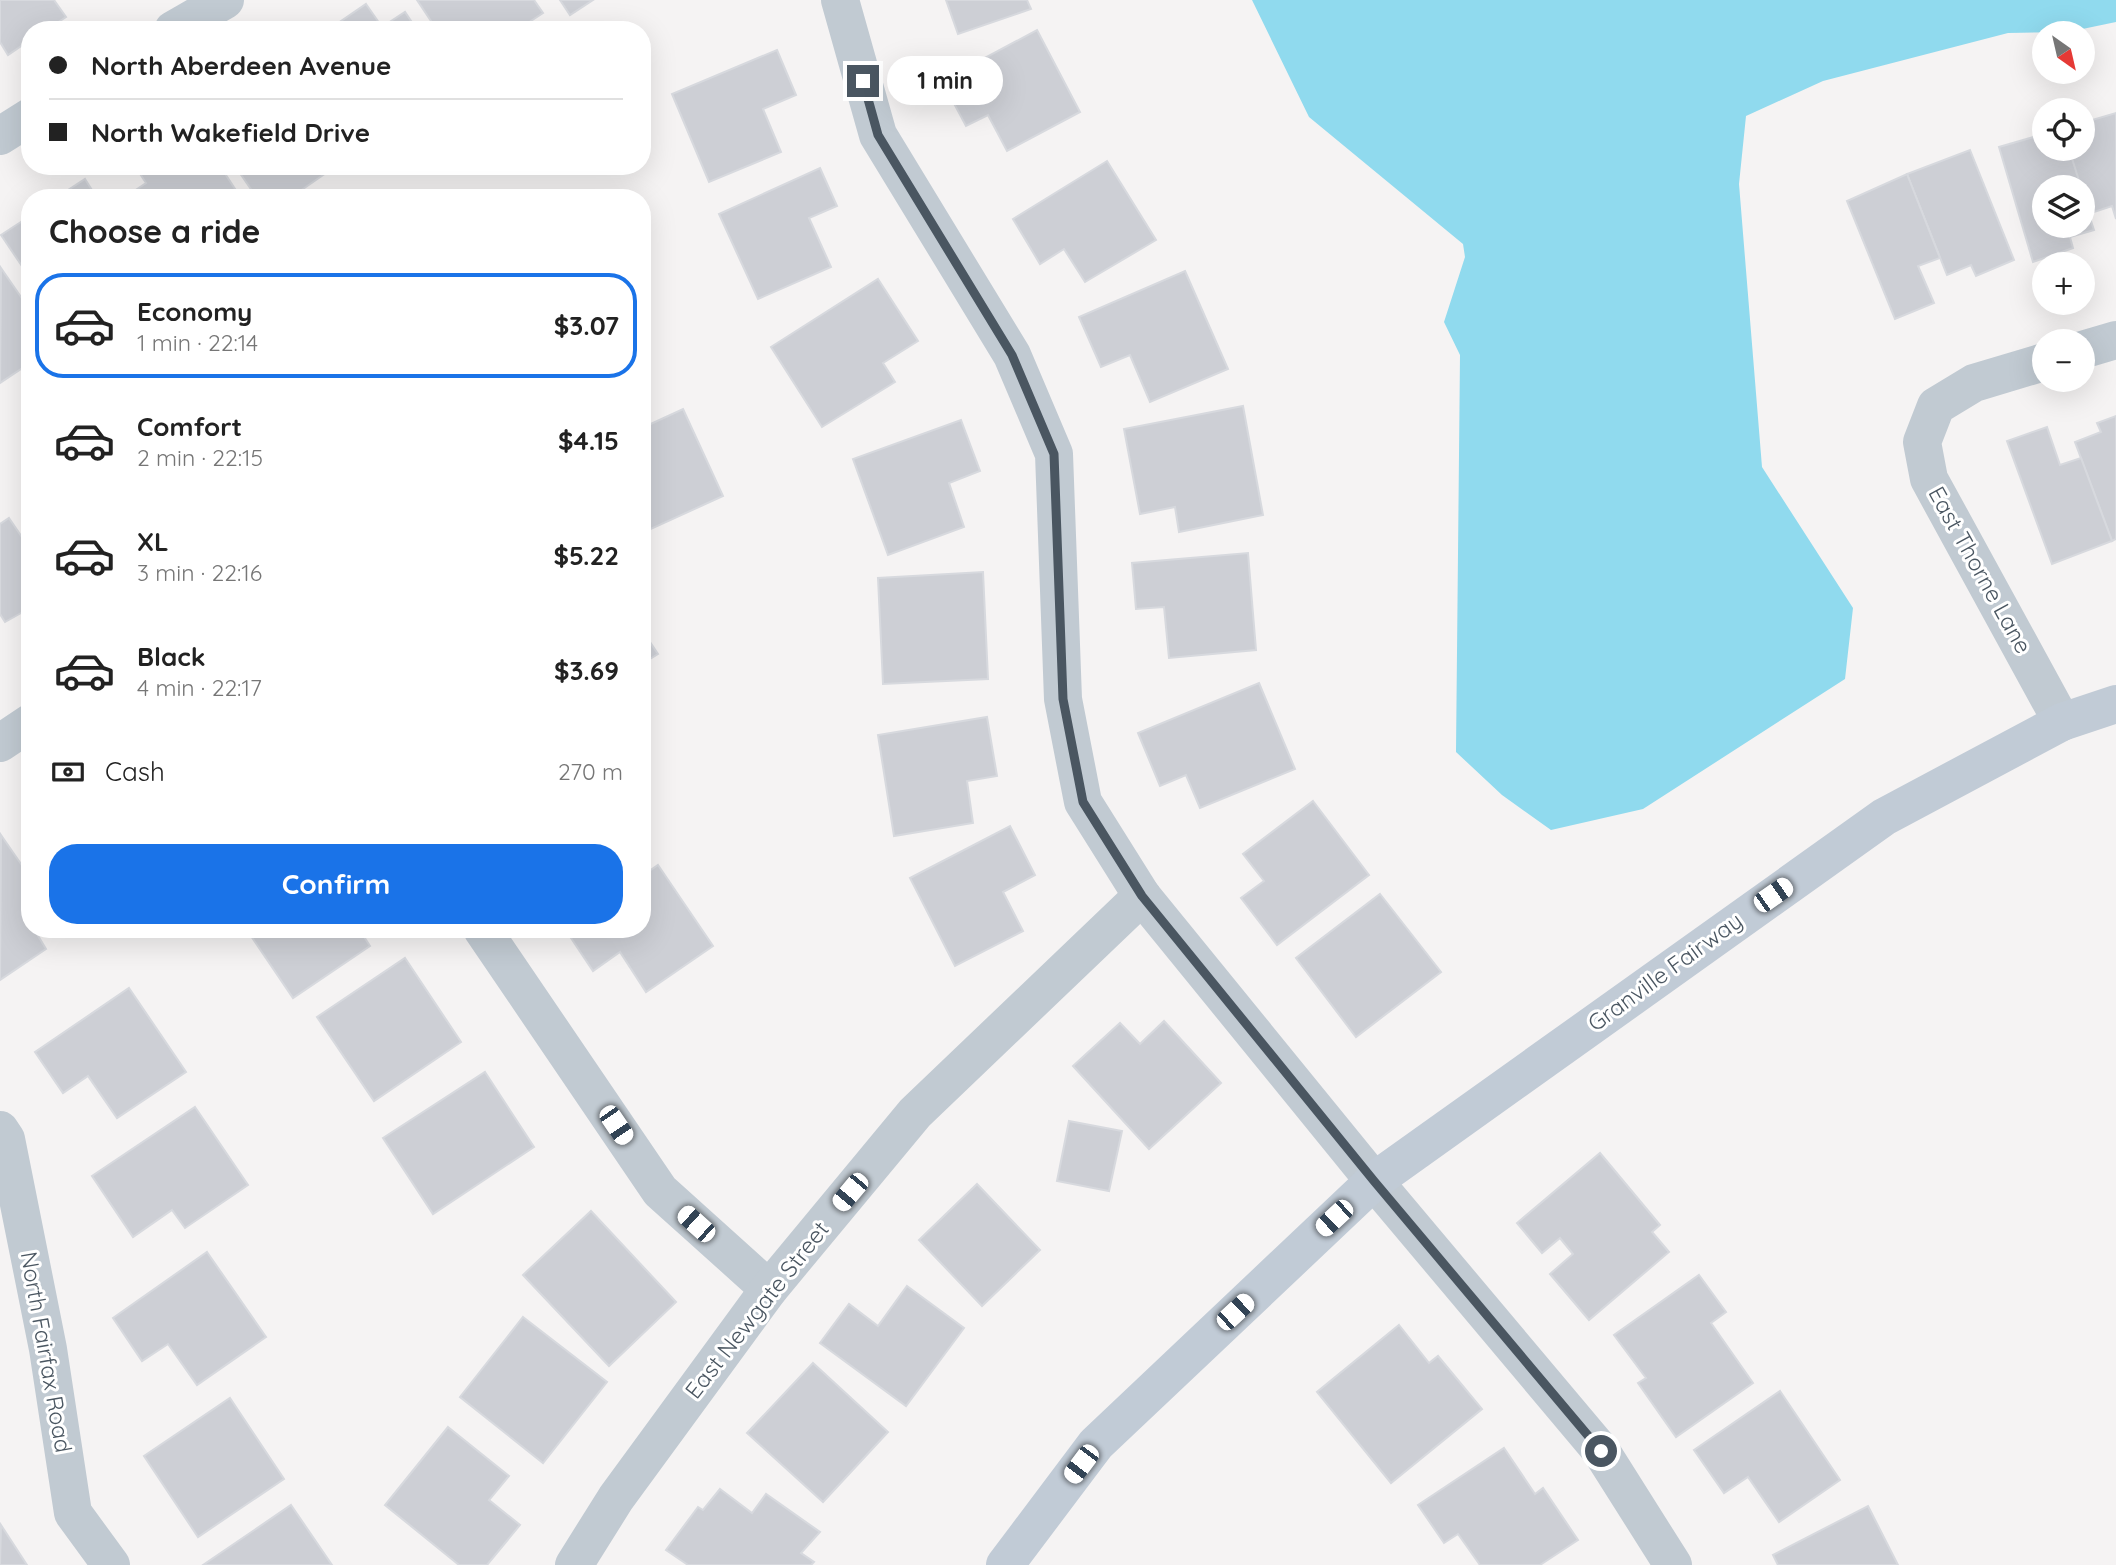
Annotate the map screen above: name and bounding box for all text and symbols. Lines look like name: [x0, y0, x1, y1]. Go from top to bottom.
north arrow: [2032, 21, 2095, 84]
map controls: [2032, 21, 2095, 392]
text: North Aberdeen Avenue: [91, 49, 391, 82]
callout: 1 min: [888, 56, 1003, 106]
route end: [847, 65, 879, 97]
text: 1 min: [917, 66, 973, 95]
button: locate: [2032, 98, 2095, 161]
text: North Wakefield Drive: [91, 116, 370, 149]
button: layers: [2032, 175, 2095, 238]
text: Choose a ride: [49, 211, 261, 251]
button: +: [2032, 252, 2095, 315]
icon: car: [53, 294, 116, 357]
text: Economy: [137, 295, 252, 328]
text: $3.07: [554, 309, 619, 342]
text: 1 min · 22:14: [137, 328, 258, 357]
button: −: [2032, 329, 2095, 392]
icon: car: [53, 409, 116, 472]
text: Comfort: [137, 410, 242, 443]
text: $4.15: [558, 424, 619, 457]
text: 2 min · 22:15: [137, 443, 263, 472]
street label: East Thorne Lane: [1923, 481, 2038, 658]
icon: car: [53, 524, 116, 587]
text: XL: [137, 525, 169, 558]
text: $5.22: [553, 539, 619, 572]
text: 3 min · 22:16: [137, 558, 262, 587]
icon: car: [53, 639, 116, 702]
text: Black: [137, 640, 206, 673]
text: $3.69: [554, 654, 619, 687]
text: 4 min · 22:17: [137, 673, 262, 702]
icon: cash: [49, 753, 87, 791]
text: Cash: [105, 755, 165, 788]
text: 270 m: [558, 757, 623, 786]
button: Confirm: [49, 844, 623, 924]
car: [1750, 874, 1797, 916]
street label: Granville Fairway: [1582, 906, 1748, 1037]
car: [596, 1102, 637, 1148]
car: [829, 1169, 872, 1215]
car: [1312, 1196, 1357, 1240]
car: [674, 1202, 719, 1246]
street label: East Newgate Street: [678, 1215, 835, 1404]
street label: North Fairfax Road: [15, 1249, 78, 1455]
car: [1213, 1290, 1258, 1334]
route start: [1585, 1435, 1617, 1467]
car: [1060, 1441, 1103, 1487]

